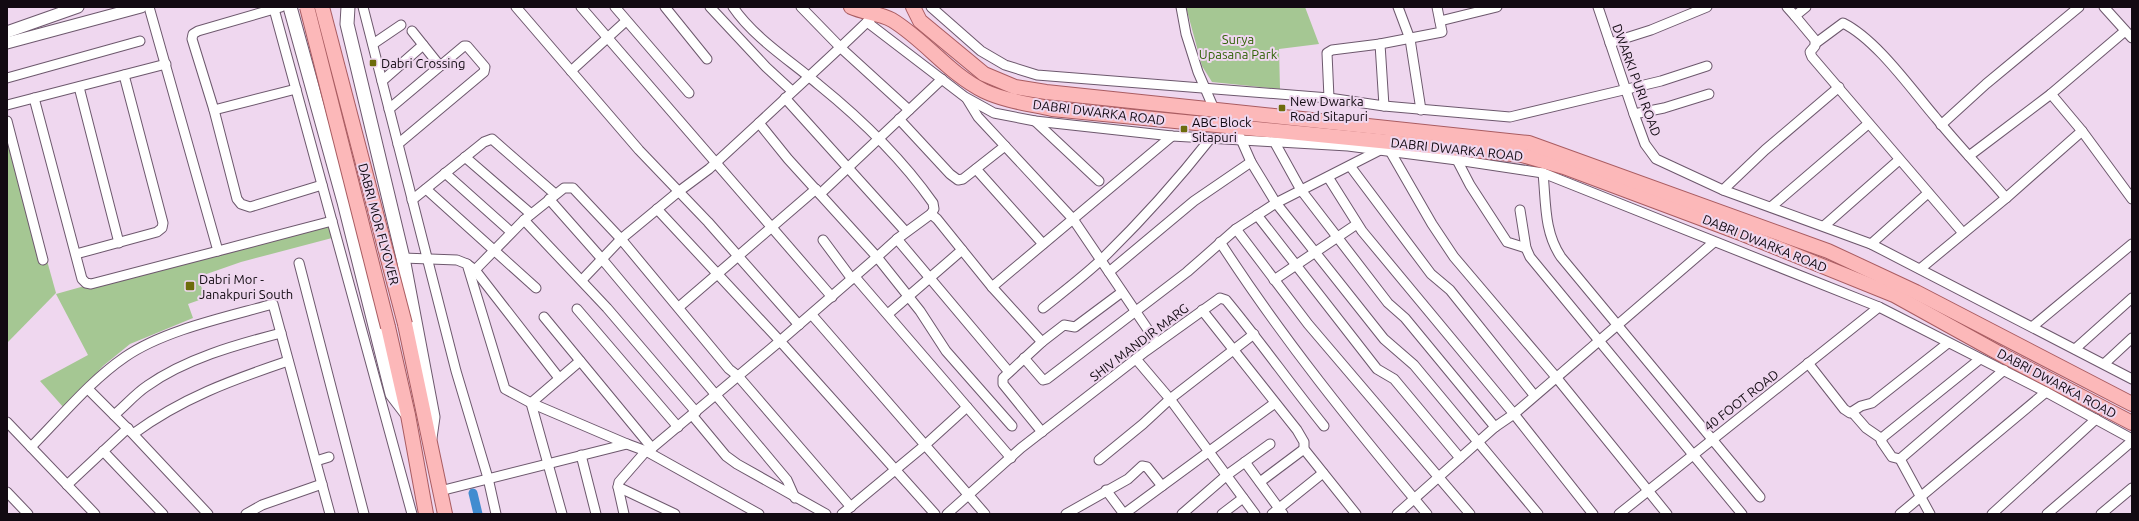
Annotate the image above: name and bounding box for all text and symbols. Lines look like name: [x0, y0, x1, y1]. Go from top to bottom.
street label: DWARKI PURI ROAD: [1610, 22, 1664, 138]
park label: Surya Upasana Park: [1199, 32, 1278, 61]
place label: Dabri Crossing: [381, 56, 465, 70]
marker: Dabri Crossing: [368, 58, 378, 68]
place label: New Dwarka Road Sitapuri: [1290, 94, 1368, 123]
street label: DABRI DWARKA ROAD: [1032, 97, 1166, 127]
marker: New Dwarka Road Sitapuri: [1277, 103, 1287, 113]
place label: ABC Block Sitapuri: [1192, 115, 1252, 144]
marker: ABC Block Sitapuri: [1179, 124, 1189, 134]
street label: DABRI DWARKA ROAD: [1390, 135, 1524, 163]
street label: DABRI MOR FLYOVER: [356, 162, 402, 286]
street label: DABRI DWARKA ROAD: [1701, 212, 1829, 274]
place label: Dabri Mor - Janakpuri South: [199, 272, 293, 301]
marker: Dabri Mor - Janakpuri South: [184, 280, 196, 292]
street label: SHIV MANDIR MARG: [1087, 300, 1191, 384]
street label: DABRI DWARKA ROAD: [1995, 346, 2119, 420]
street label: 40 FOOT ROAD: [1701, 367, 1781, 433]

